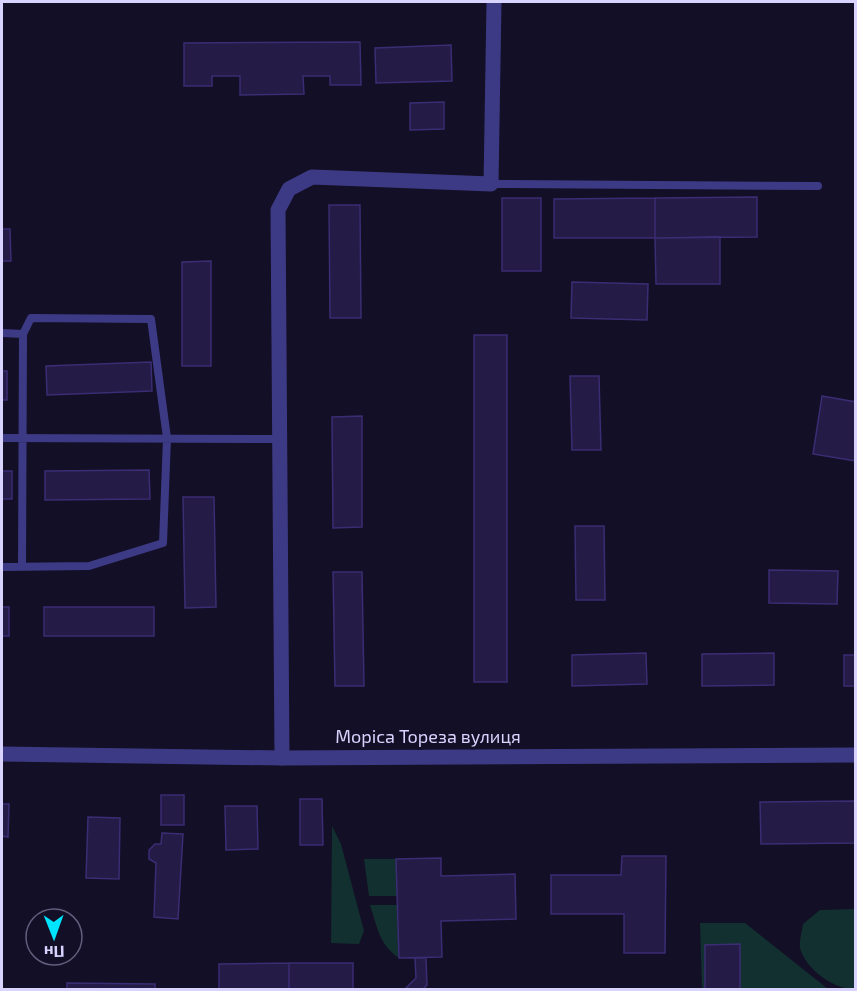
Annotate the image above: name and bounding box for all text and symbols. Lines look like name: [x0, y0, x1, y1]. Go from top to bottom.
street label: Моріса Тореза вулиця: [335, 725, 521, 747]
north arrow: [24, 907, 84, 967]
text: Пн: [44, 943, 65, 962]

